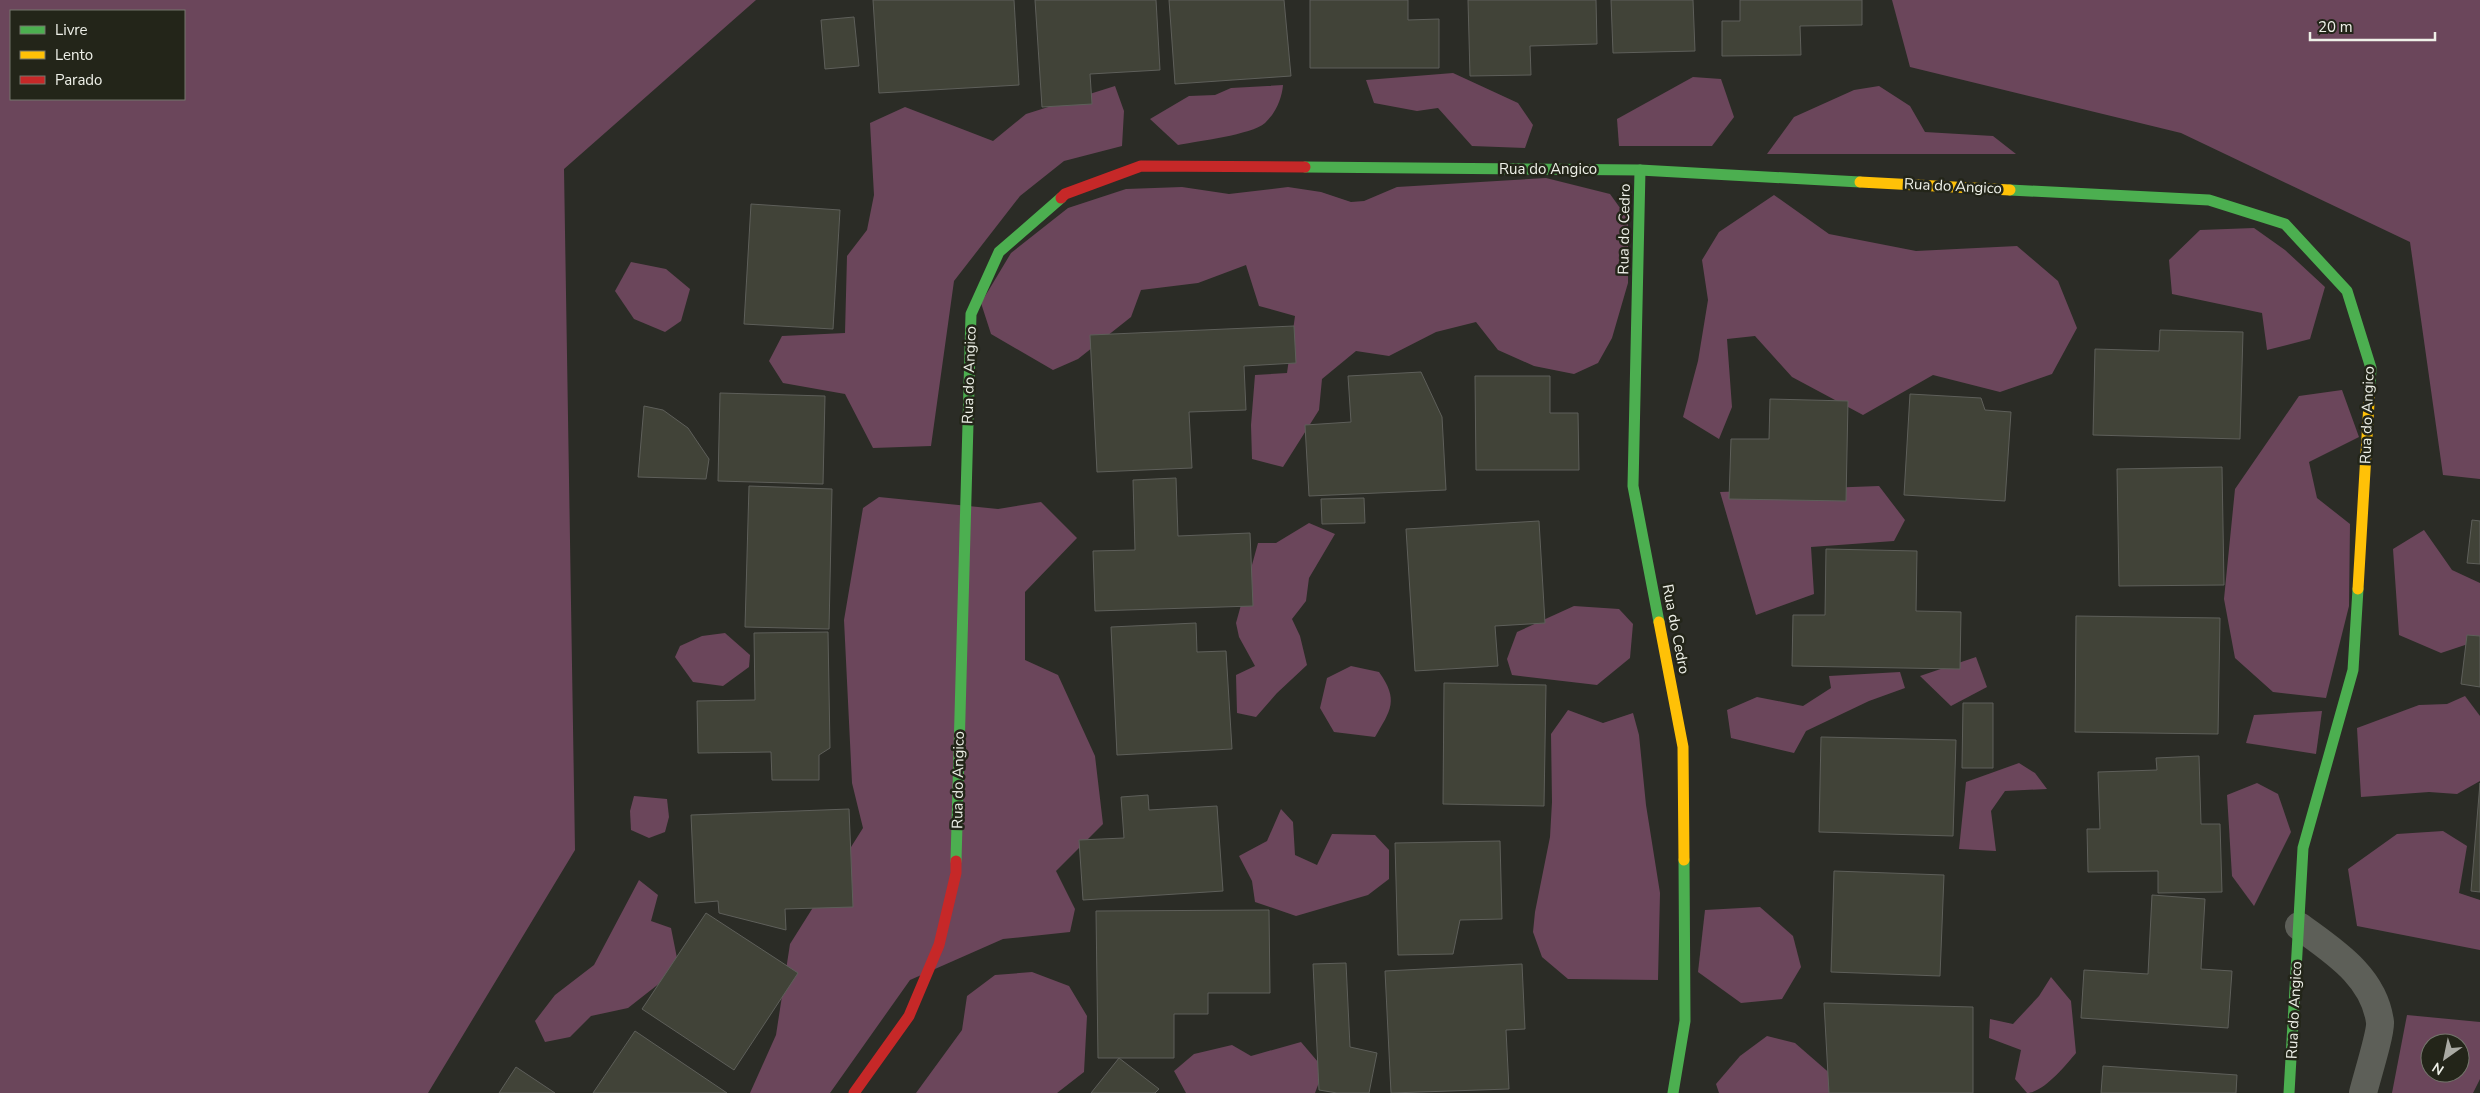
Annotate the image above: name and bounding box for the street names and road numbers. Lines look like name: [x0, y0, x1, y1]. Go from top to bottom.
street label: Rua do Angico: [1499, 159, 1597, 179]
street label: Rua do Angico: [1904, 173, 2002, 199]
street label: Rua do Cedro: [1613, 183, 1635, 275]
street label: Rua do Angico: [957, 326, 981, 424]
street label: Rua do Angico: [2355, 366, 2379, 464]
street label: Rua do Cedro: [1657, 582, 1695, 676]
street label: Rua do Angico: [947, 731, 969, 829]
street label: Rua do Angico: [2281, 961, 2307, 1059]

